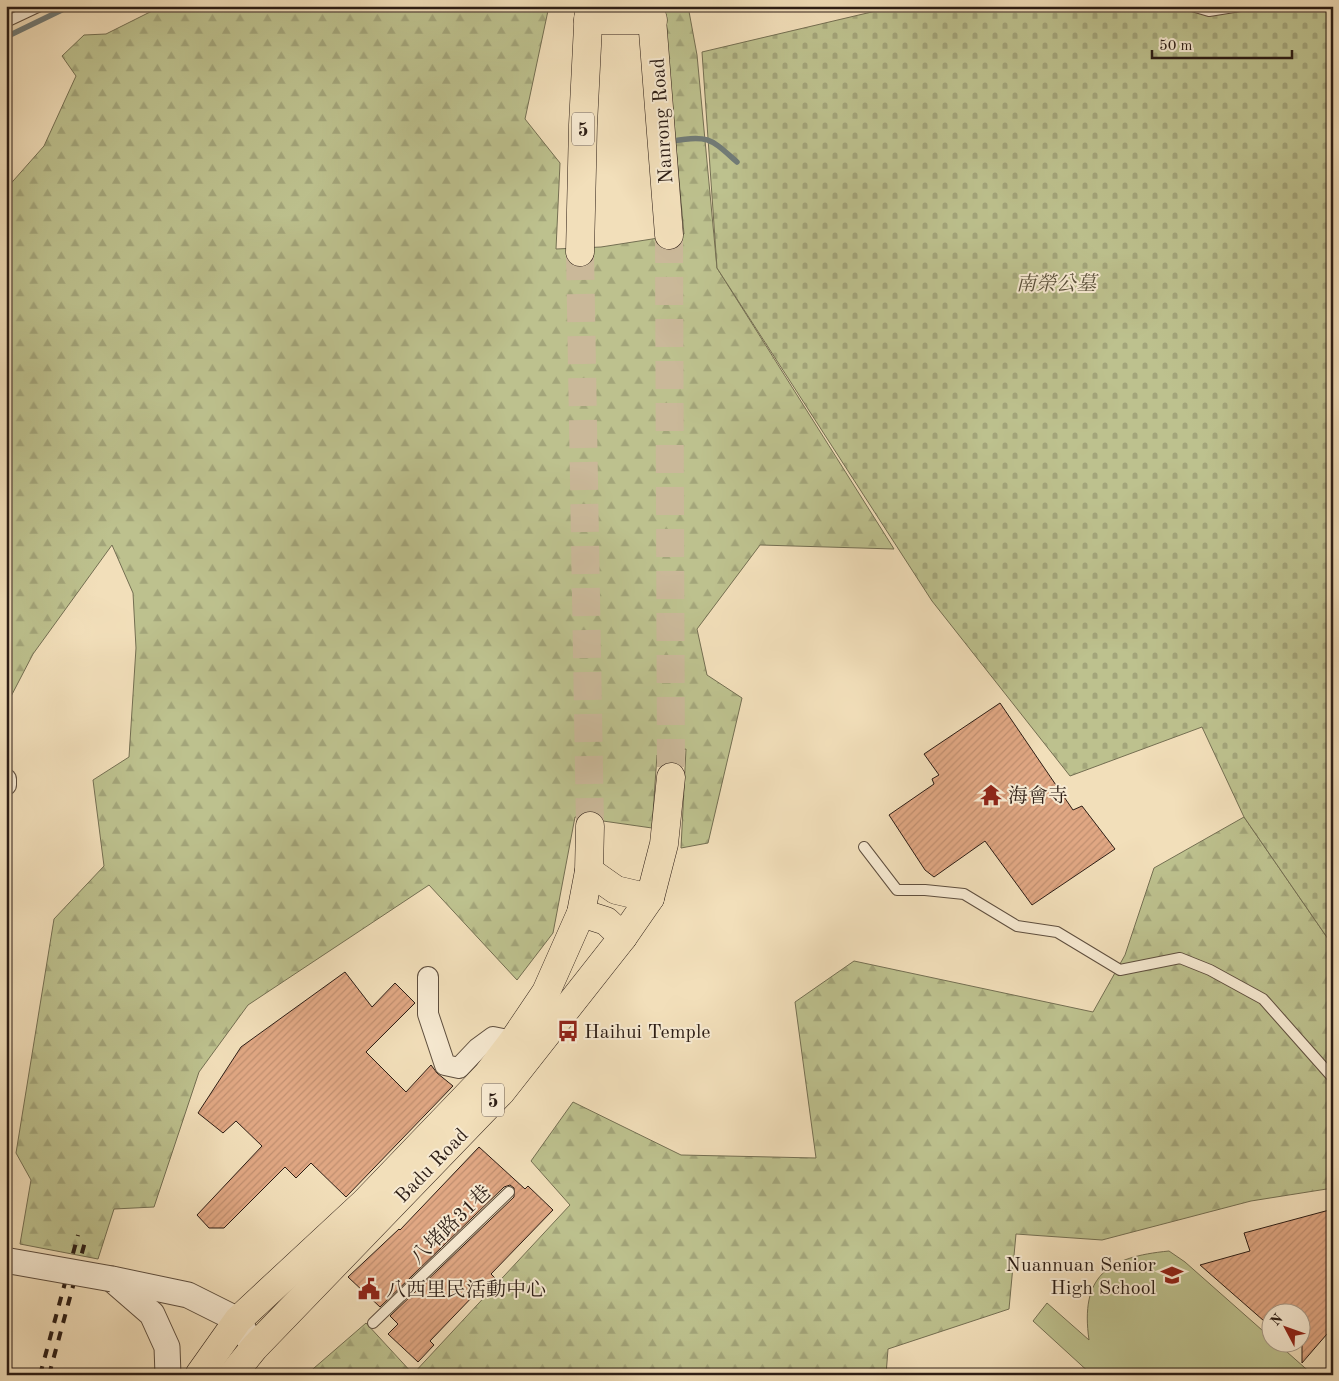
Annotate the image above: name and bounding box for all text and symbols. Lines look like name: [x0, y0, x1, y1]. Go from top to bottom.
scale bar: [1152, 28, 1292, 60]
text: 50 m: [1159, 39, 1193, 54]
street label: Nanrong Road: [649, 57, 677, 184]
road number: 5: [572, 112, 594, 146]
park label: 南榮公墓: [1016, 273, 1099, 295]
temple icon: 海會寺: [978, 782, 1004, 808]
place label: 海會寺: [1008, 785, 1068, 807]
bus stop icon: Haihui Temple: [555, 1018, 581, 1044]
place label: Haihui Temple: [584, 1023, 711, 1043]
road number: 5: [482, 1084, 504, 1116]
street label: Badu Road: [392, 1125, 473, 1207]
street label: 八堵路31巷: [406, 1181, 495, 1268]
place label: Nuannuan Senior High School: [1006, 1256, 1156, 1299]
school or university icon: Nuannuan Senior High School: [1159, 1262, 1185, 1288]
public building icon: 八西里民活動中心: [356, 1276, 382, 1302]
place label: 八西里民活動中心: [386, 1279, 546, 1301]
north arrow: [1262, 1304, 1312, 1354]
text: N: [1268, 1311, 1286, 1329]

